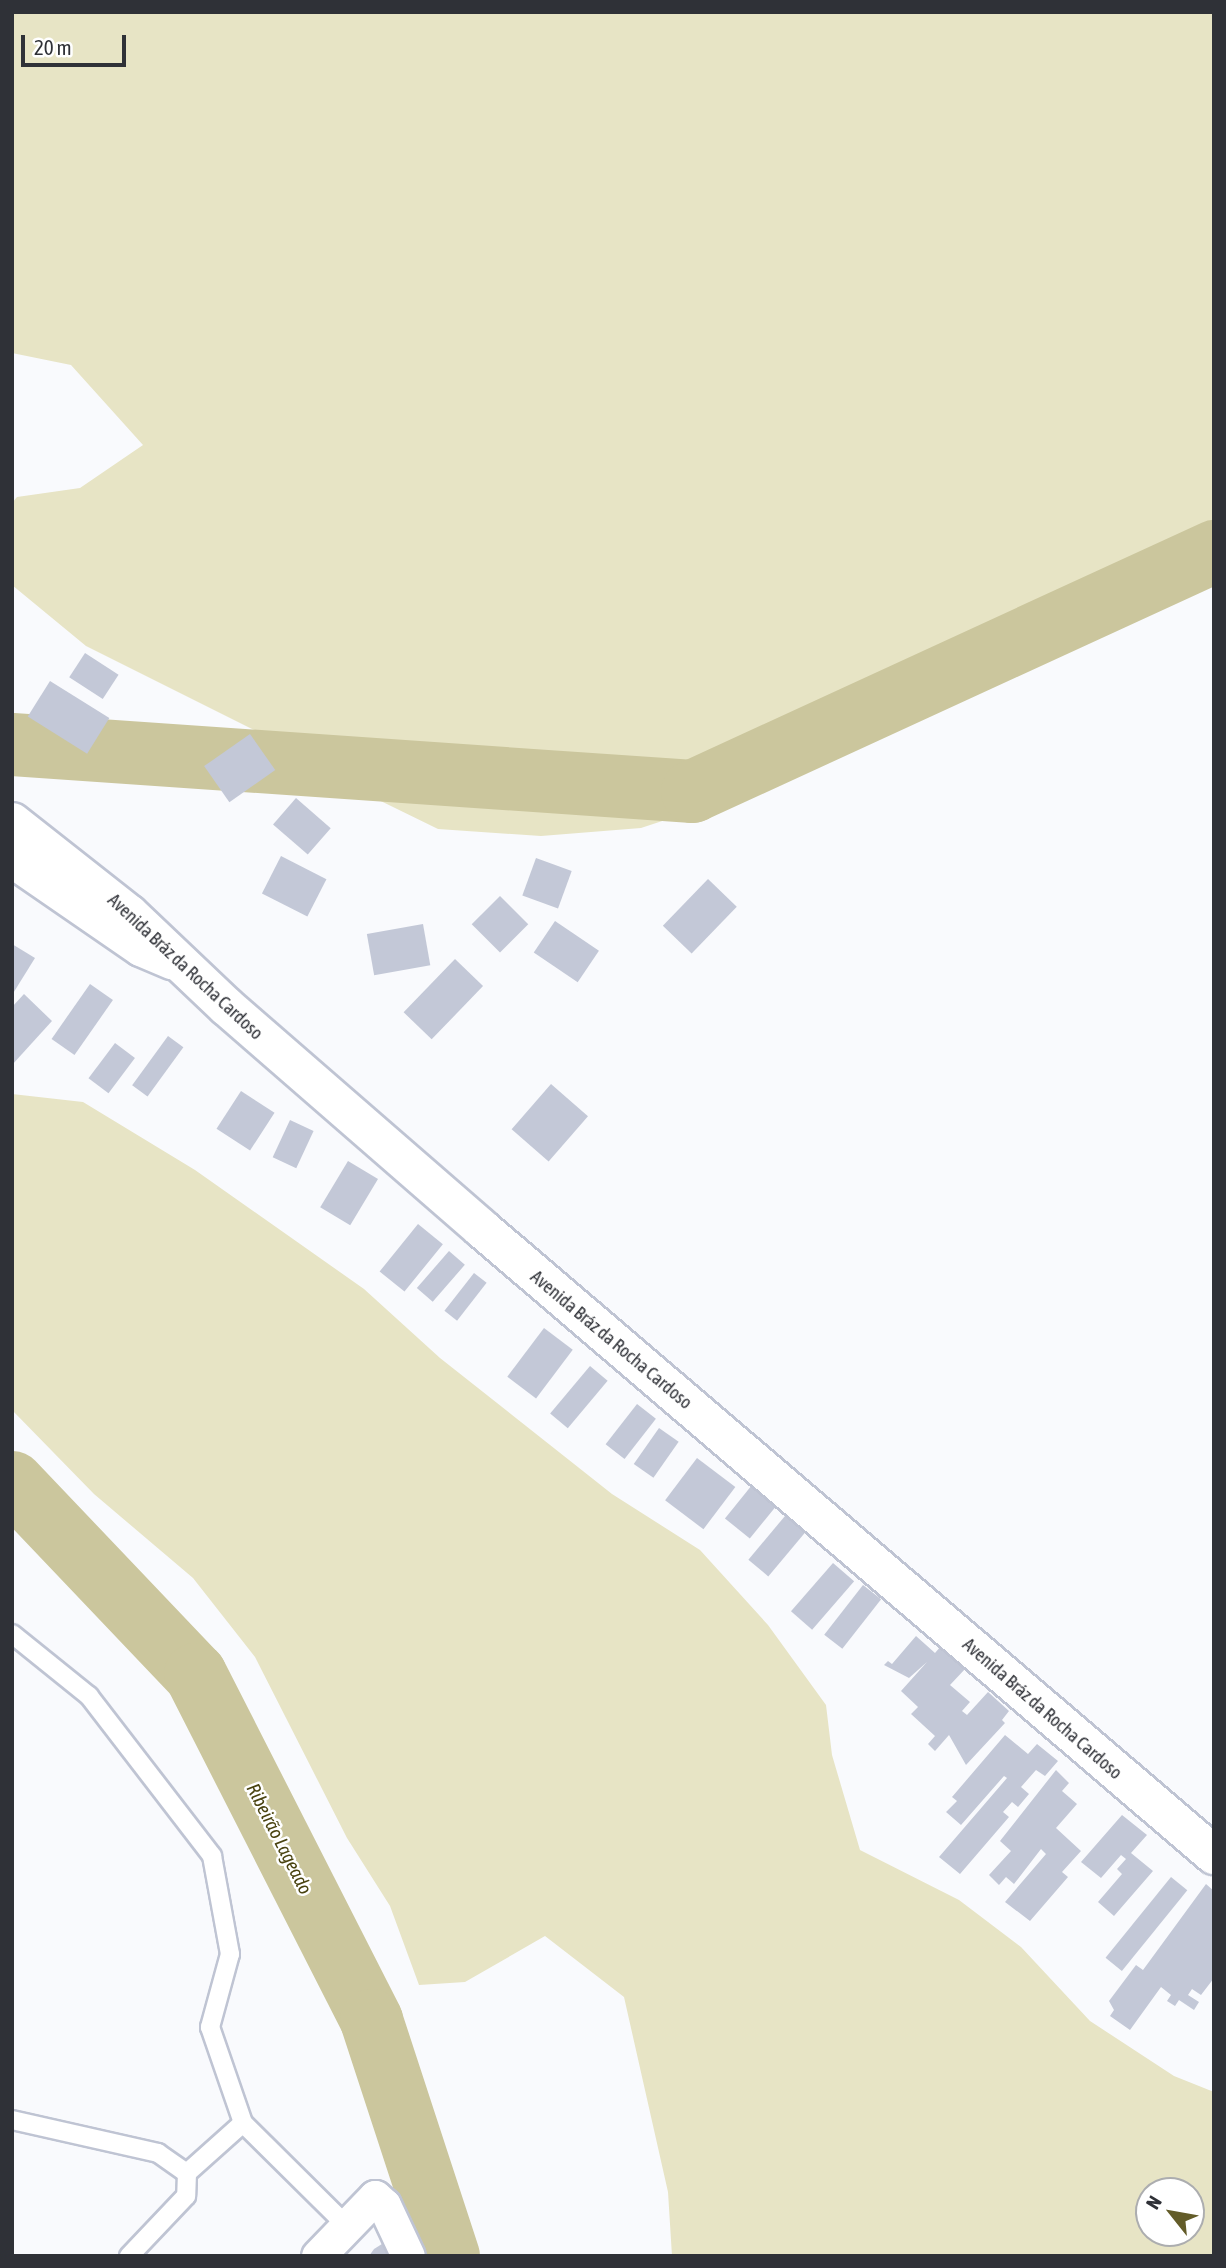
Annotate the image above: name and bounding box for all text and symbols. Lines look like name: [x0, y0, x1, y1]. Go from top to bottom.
scale bar: [24, 21, 130, 65]
text: 20 m: [34, 35, 72, 59]
street label: Avenida Bráz da Rocha Cardoso: [103, 890, 267, 1044]
street label: Avenida Bráz da Rocha Cardoso: [526, 1266, 696, 1414]
street label: Avenida Bráz da Rocha Cardoso: [958, 1634, 1126, 1784]
water label: Ribeirão Lageado: [241, 1780, 317, 1898]
north arrow: [1135, 2177, 1205, 2247]
text: N: [1141, 2192, 1166, 2213]

